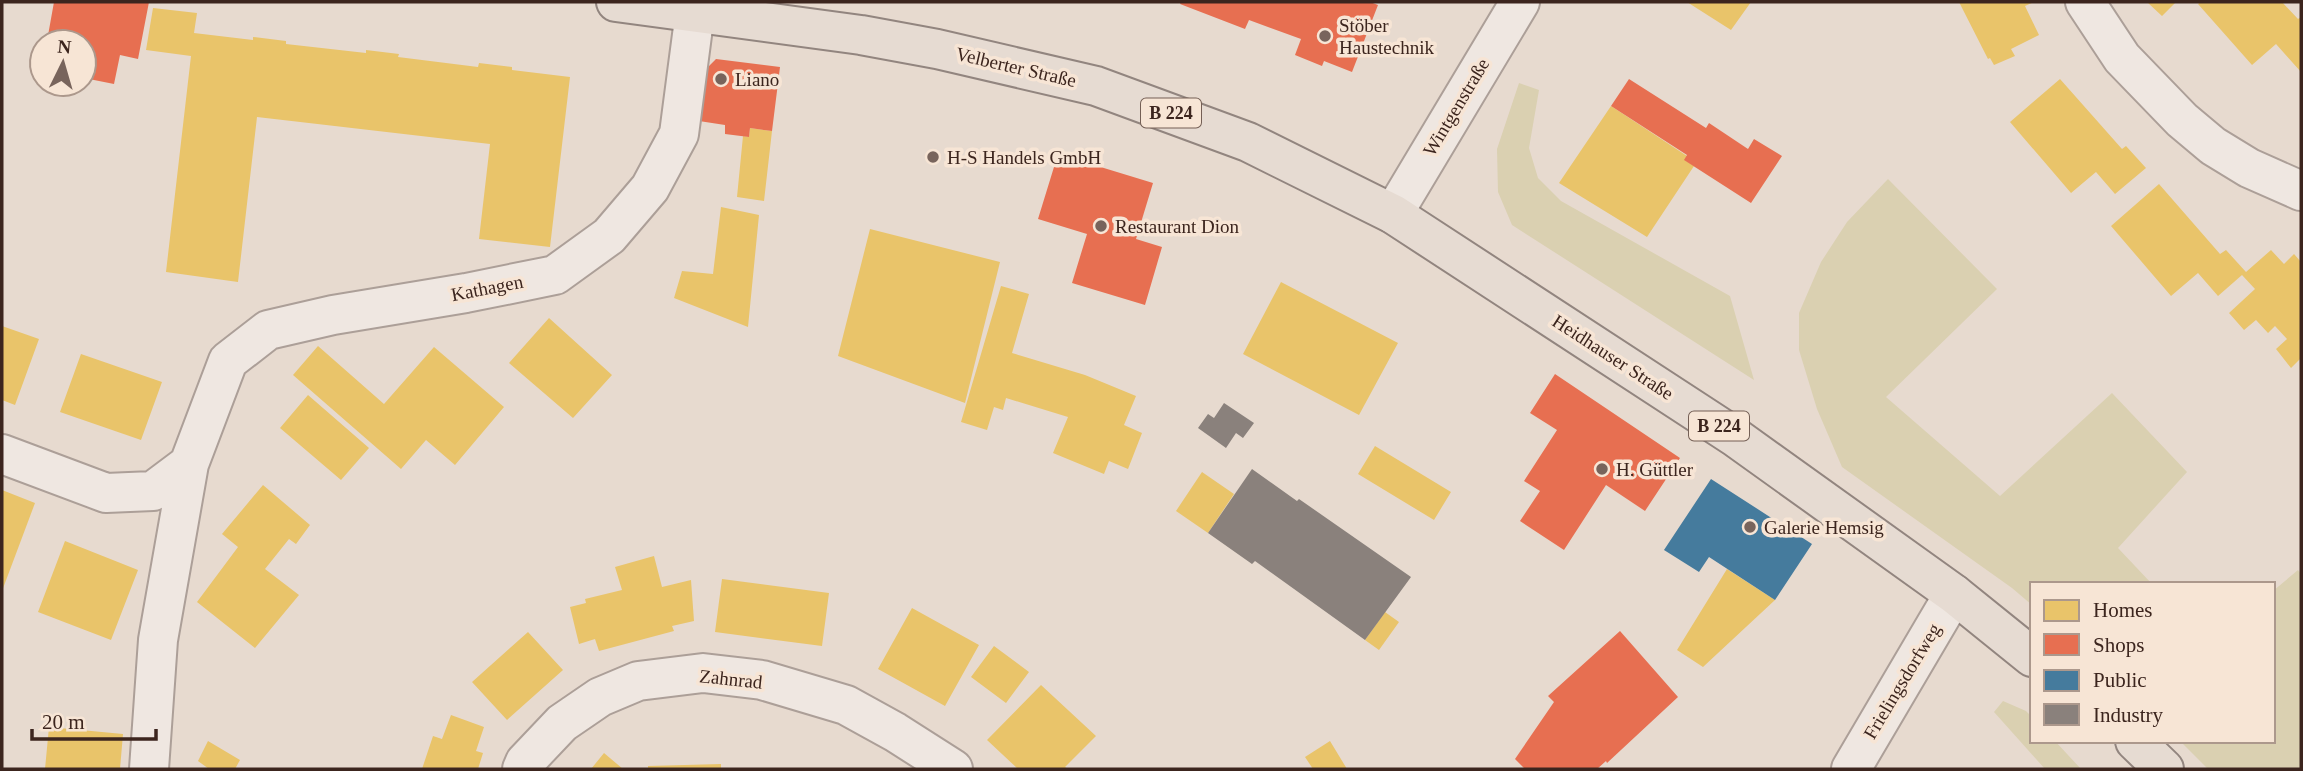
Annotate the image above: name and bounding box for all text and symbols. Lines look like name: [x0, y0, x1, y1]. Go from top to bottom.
place label: Stöber Haustechnik: [1339, 15, 1434, 58]
north arrow: [28, 28, 98, 98]
marker: Stöber Haustechnik: [1317, 28, 1333, 44]
text: N: [57, 36, 72, 58]
street label: Velberter Straße: [954, 43, 1078, 91]
street label: Wintgenstraße: [1419, 54, 1493, 160]
place label: Liano: [735, 69, 779, 90]
marker: Liano: [713, 71, 729, 87]
road number: B 224: [1141, 98, 1201, 128]
place label: H-S Handels GmbH: [947, 147, 1101, 168]
marker: H-S Handels GmbH: [925, 149, 941, 165]
place label: Restaurant Dion: [1115, 216, 1240, 237]
marker: Restaurant Dion: [1093, 218, 1109, 234]
street label: Kathagen: [449, 271, 525, 305]
street label: Heidhauser Straße: [1549, 310, 1677, 404]
road number: B 224: [1689, 412, 1749, 440]
place label: H. Güttler: [1616, 459, 1694, 480]
marker: H. Güttler: [1594, 461, 1610, 477]
place label: Galerie Hemsig: [1764, 517, 1884, 538]
marker: Galerie Hemsig: [1742, 519, 1758, 535]
legend: [2030, 582, 2275, 743]
text: Homes: [2093, 598, 2153, 622]
street label: Frielingsdorfweg: [1859, 619, 1945, 742]
text: Shops: [2093, 633, 2144, 657]
street label: Zahnrad: [698, 665, 764, 693]
text: Public: [2093, 668, 2147, 692]
scale bar: [32, 698, 156, 742]
text: Industry: [2093, 703, 2163, 727]
text: 20 m: [42, 710, 85, 734]

